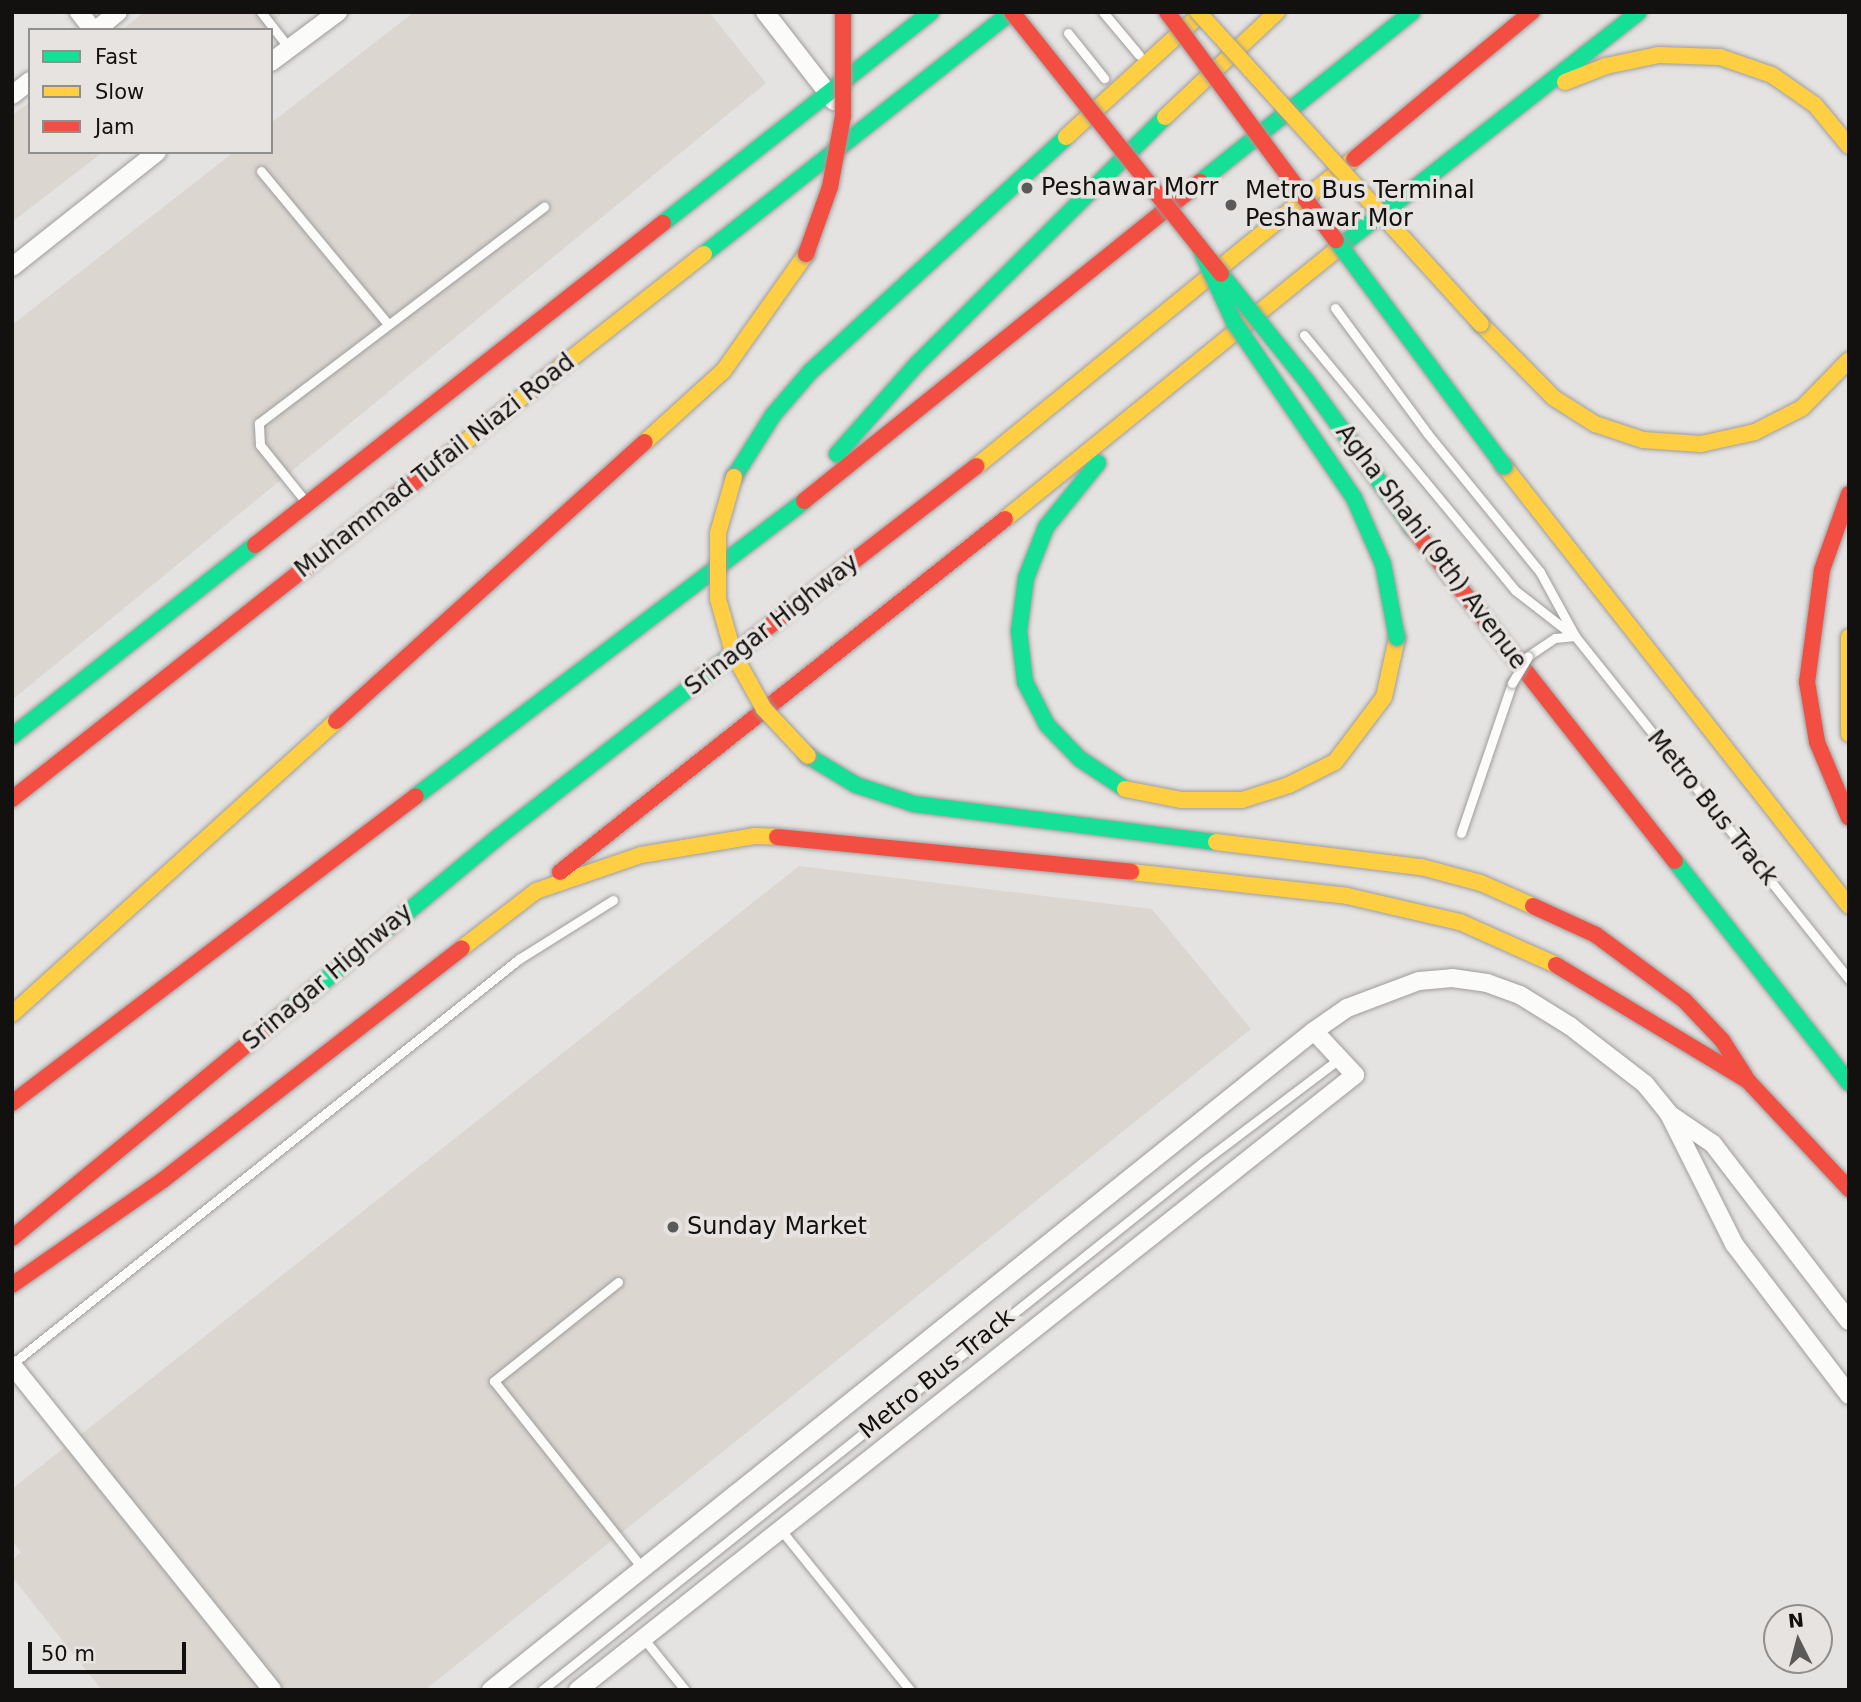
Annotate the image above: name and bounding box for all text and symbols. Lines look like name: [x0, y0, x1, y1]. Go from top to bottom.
legend: [28, 28, 273, 154]
text: Fast: [95, 45, 137, 69]
text: Slow: [95, 80, 144, 104]
text: Jam: [95, 115, 135, 139]
place label: Peshawar Morr: [1041, 174, 1218, 202]
place label: Metro Bus Terminal Peshawar Mor: [1245, 177, 1475, 233]
marker: Peshawar Morr: [1019, 180, 1035, 196]
marker: Metro Bus Terminal Peshawar Mor: [1223, 197, 1239, 213]
street label: Muhammad Tufail Niazi Road: [289, 348, 581, 584]
street label: Agha Shahi (9th) Avenue: [1329, 419, 1533, 675]
street label: Srinagar Highway: [679, 548, 865, 702]
street label: Metro Bus Track: [1641, 725, 1783, 891]
street label: Srinagar Highway: [237, 898, 419, 1056]
place label: Sunday Market: [687, 1213, 867, 1241]
marker: Sunday Market: [665, 1219, 681, 1235]
street label: Metro Bus Track: [854, 1303, 1020, 1445]
north arrow: [1763, 1604, 1833, 1674]
text: N: [1787, 1608, 1805, 1632]
scale bar: [32, 1628, 189, 1672]
text: 50 m: [41, 1642, 95, 1666]

